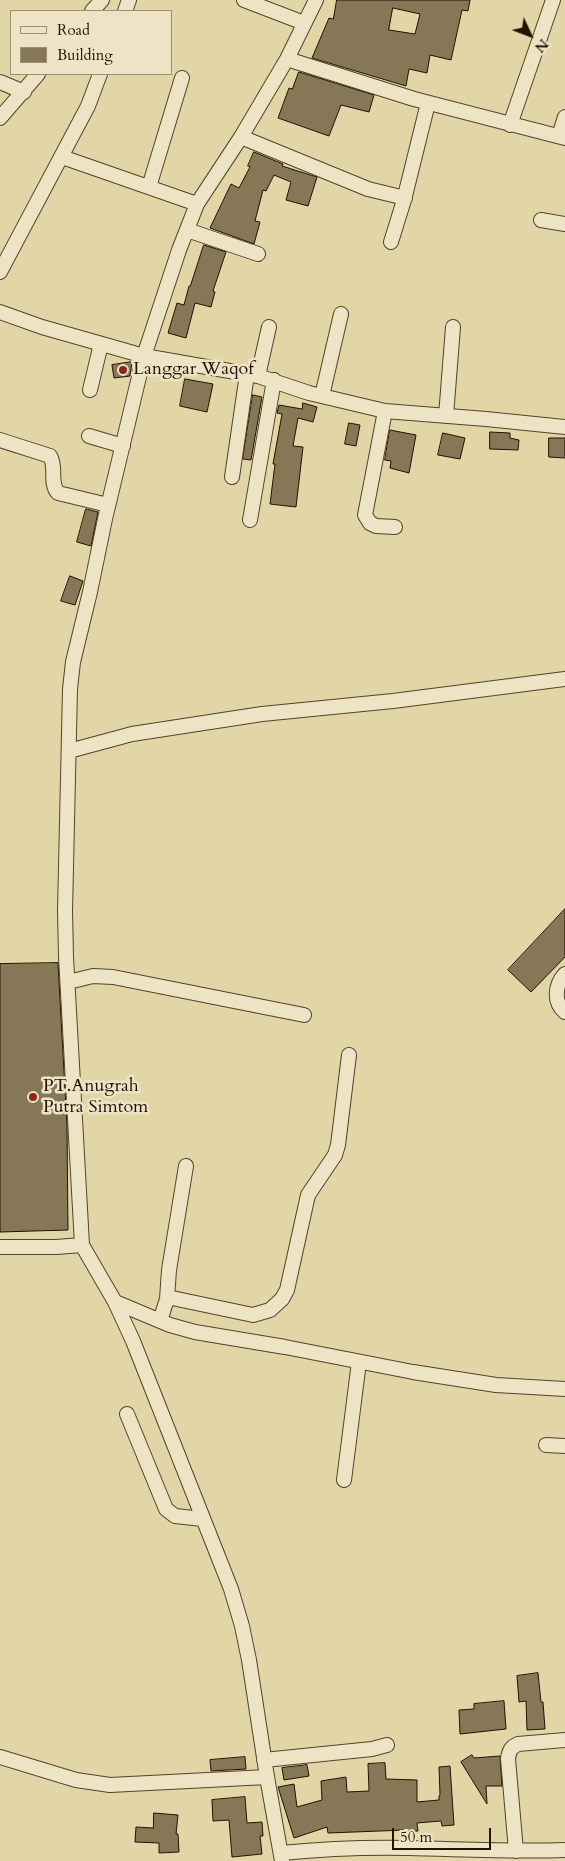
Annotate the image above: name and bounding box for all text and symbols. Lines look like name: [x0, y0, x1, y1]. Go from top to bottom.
legend: [10, 10, 172, 75]
north arrow: [505, 10, 555, 60]
text: Road: [57, 20, 90, 40]
text: N: [530, 35, 552, 56]
text: Building: [57, 45, 113, 65]
place label: Langgar Waqof: [133, 359, 254, 381]
marker: Langgar Waqof: [117, 364, 129, 376]
place label: PT.Anugrah Putra Simtom: [43, 1076, 148, 1118]
marker: PT.Anugrah Putra Simtom: [27, 1091, 39, 1103]
scale bar: [395, 1818, 494, 1850]
text: 50 m: [400, 1827, 432, 1847]

